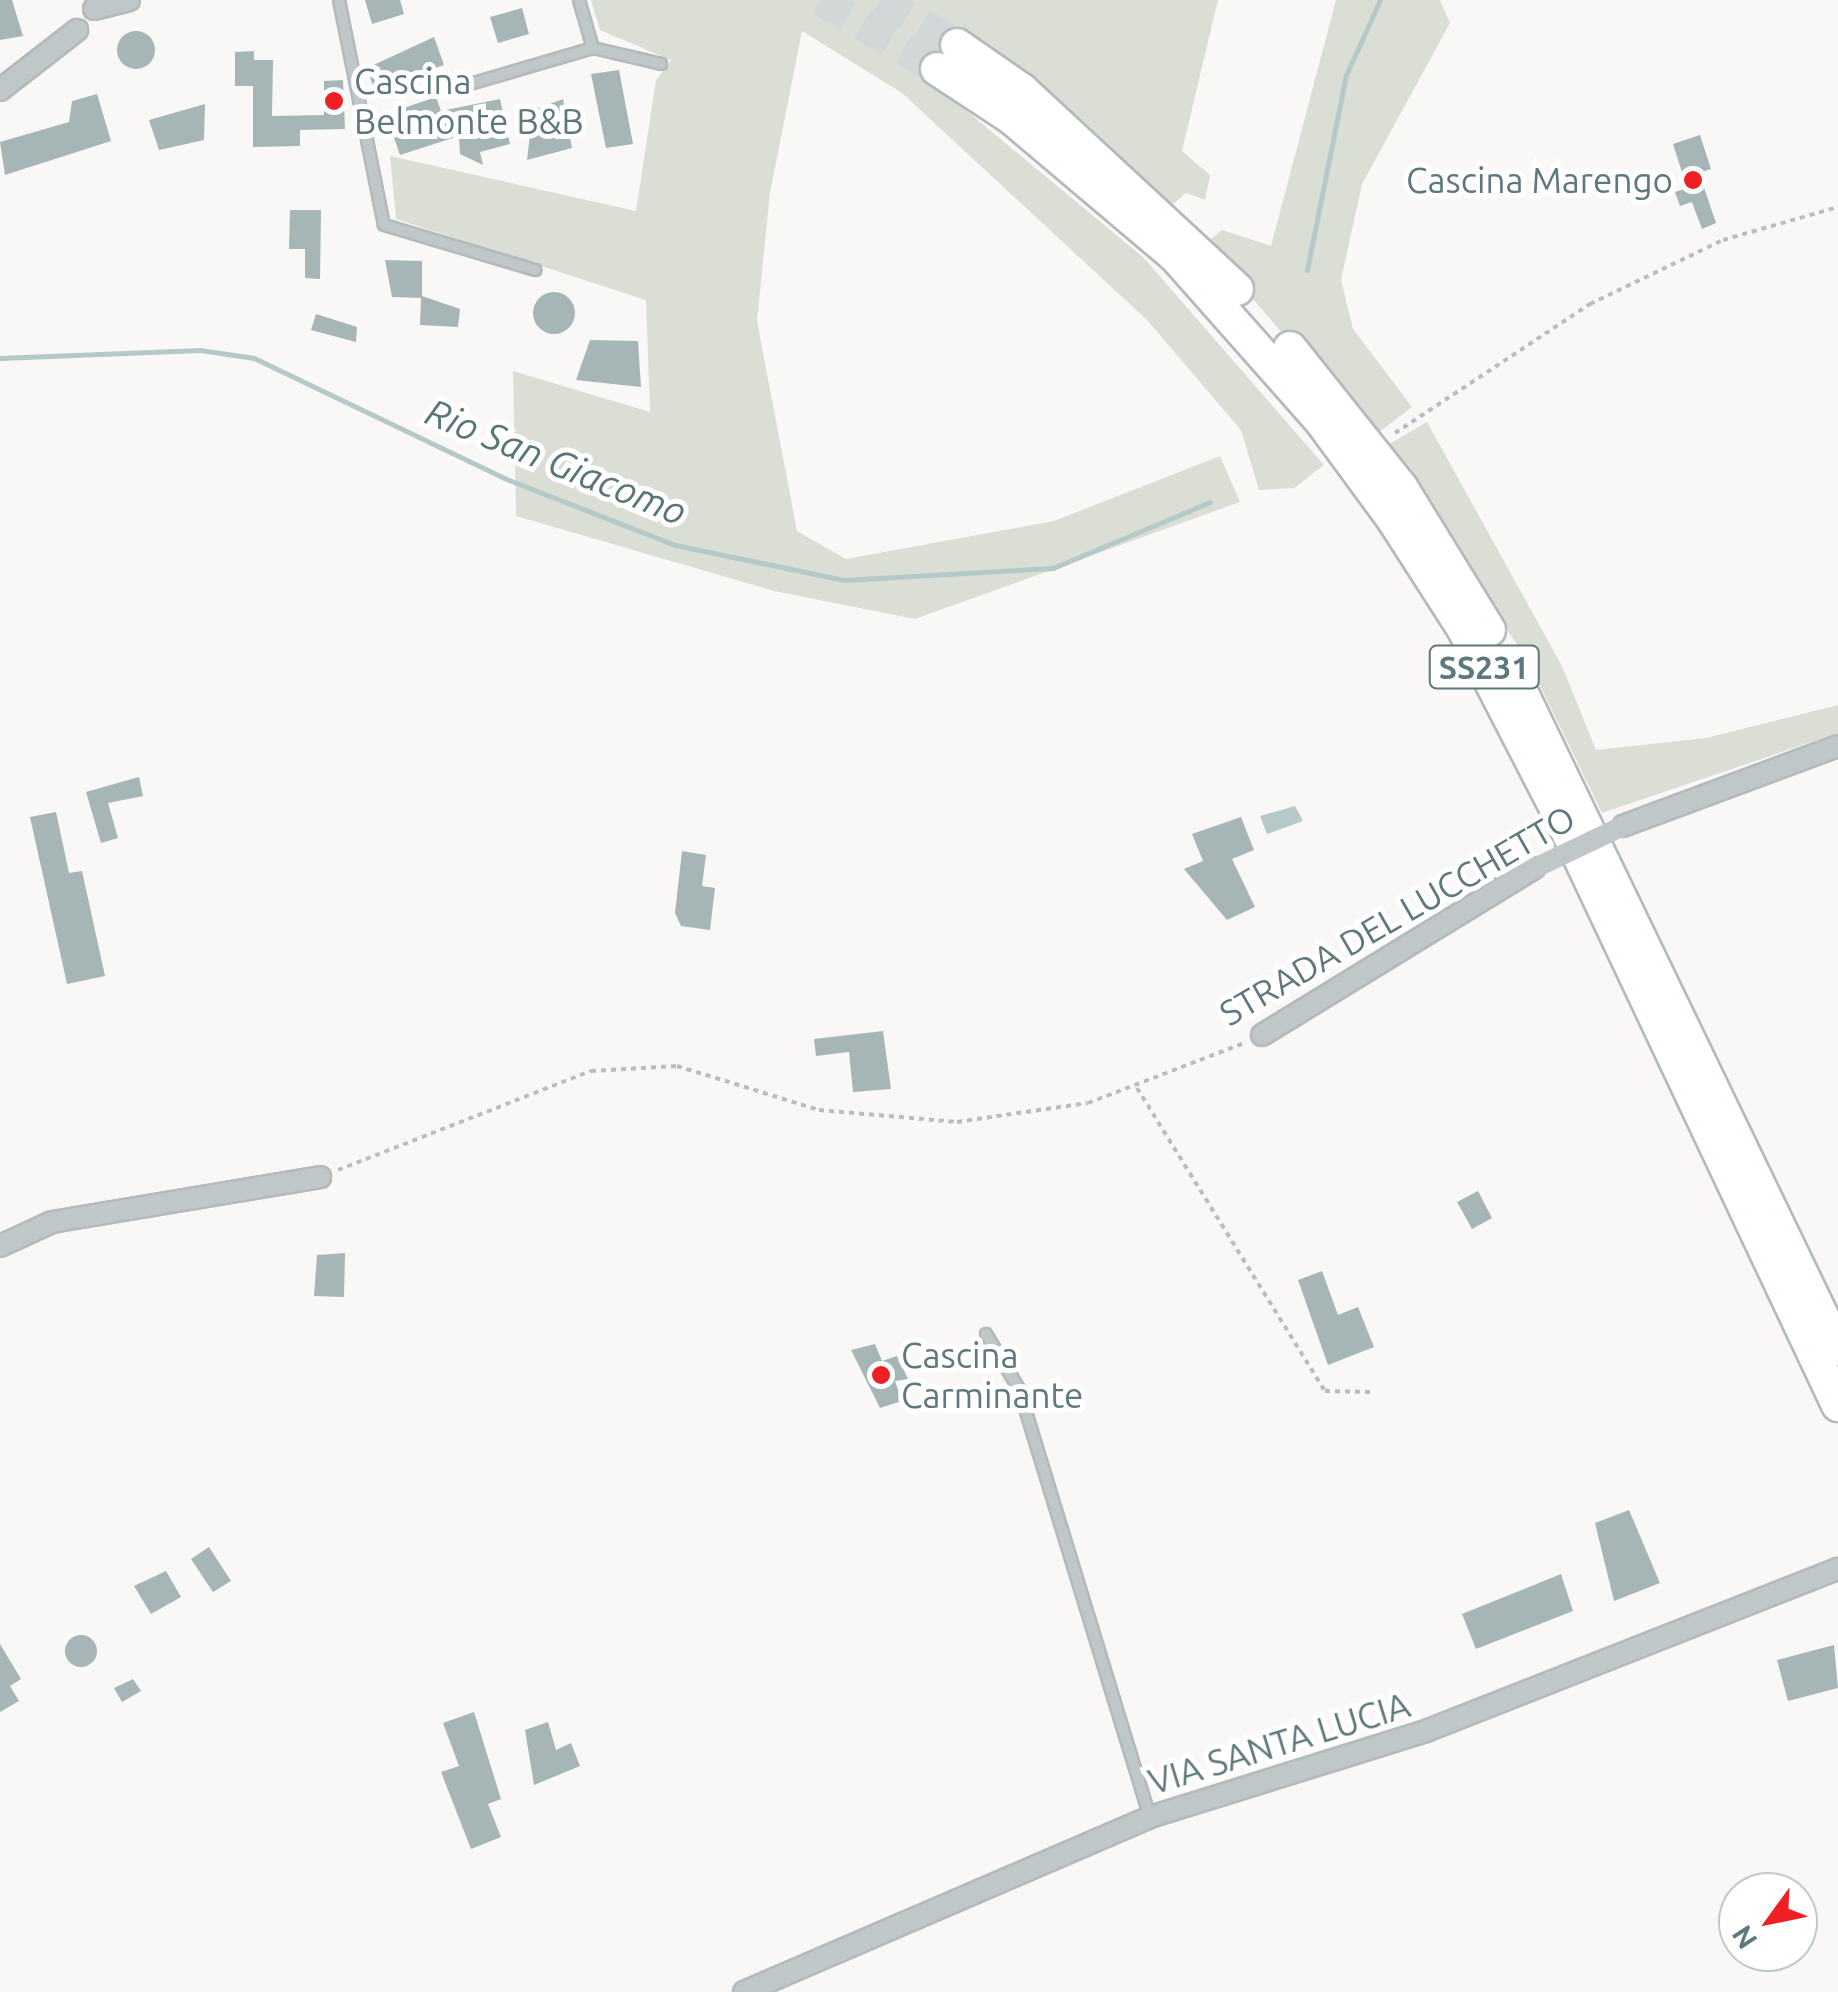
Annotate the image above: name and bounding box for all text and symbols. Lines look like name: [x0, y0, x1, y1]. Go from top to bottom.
place label: Cascina Belmonte B&B: [354, 60, 584, 142]
marker: Cascina Belmonte B&B: [323, 90, 345, 112]
place label: Cascina Marengo: [1406, 159, 1673, 201]
marker: Cascina Marengo: [1682, 169, 1704, 191]
water label: Rio San Giacomo: [419, 389, 693, 535]
road number: SS231: [1426, 640, 1542, 694]
street label: STRADA DEL LUCCHETTO: [1212, 796, 1582, 1034]
place label: Cascina Carminante: [901, 1334, 1083, 1416]
marker: Cascina Carminante: [870, 1364, 892, 1386]
street label: VIA SANTA LUCIA: [1143, 1683, 1415, 1803]
north arrow: [1718, 1872, 1818, 1972]
text: N: [1725, 1920, 1763, 1955]

